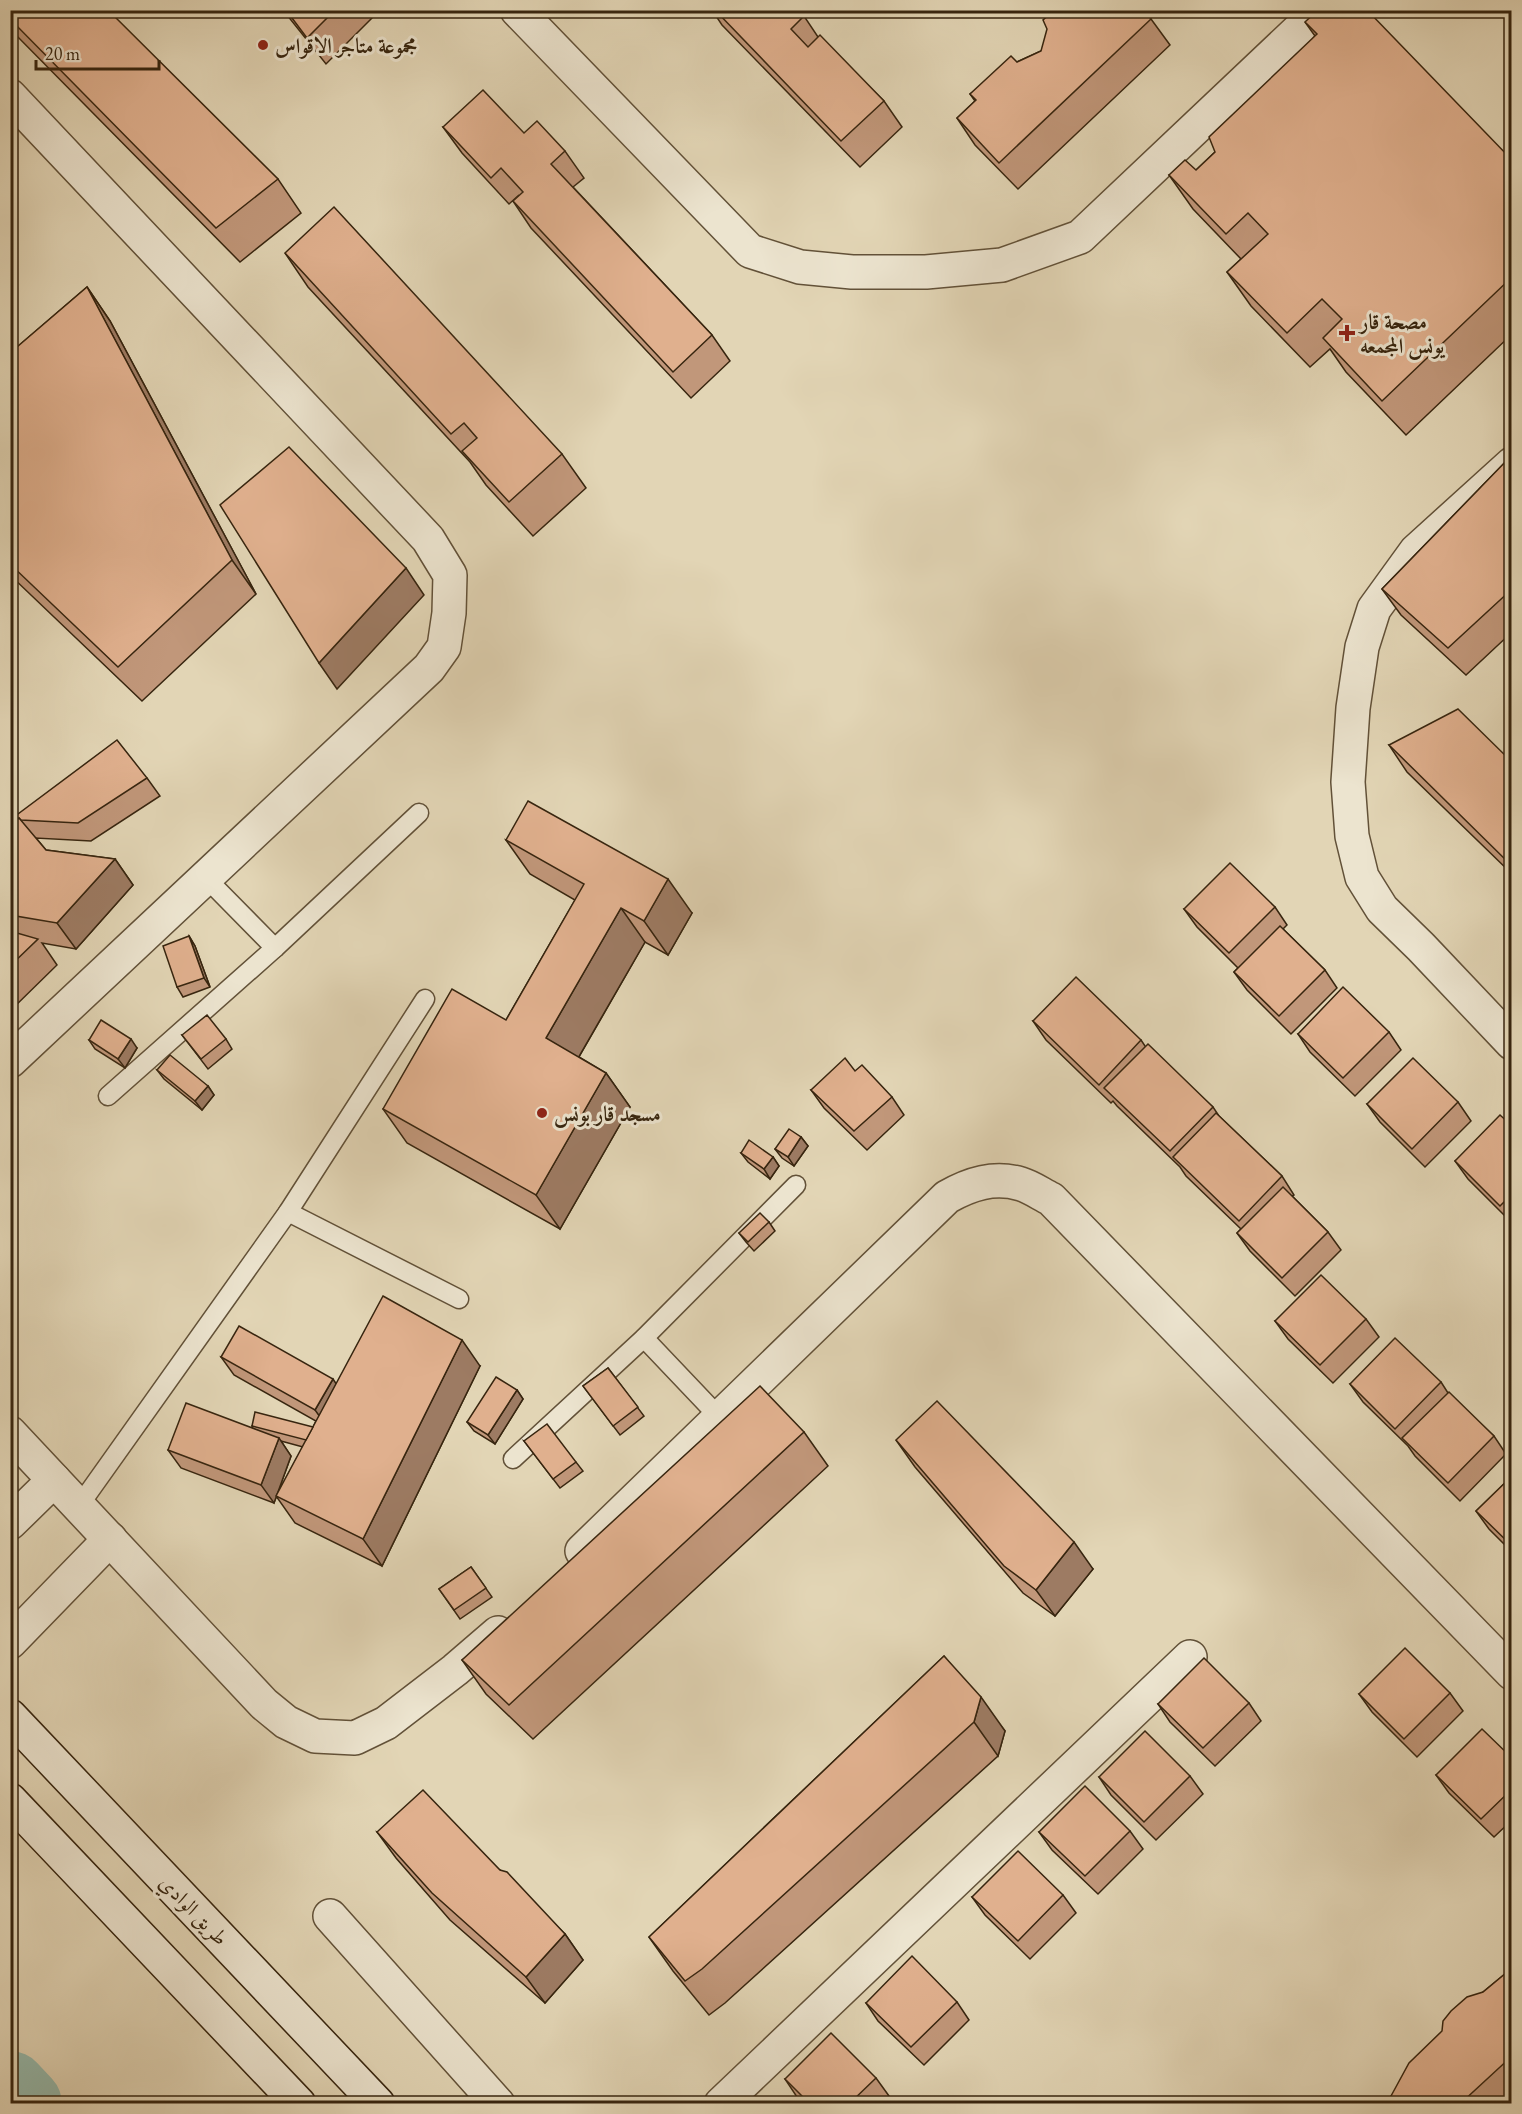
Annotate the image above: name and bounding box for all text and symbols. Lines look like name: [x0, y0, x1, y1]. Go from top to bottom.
place label: مجموعة متاجر الاقواس: [275, 32, 417, 59]
scale bar: [36, 33, 159, 71]
marker: مجموعة متاجر الاقواس: [256, 38, 270, 52]
text: 20 m: [45, 42, 80, 65]
place label: مصحة قار يونس المجمعه: [1358, 308, 1446, 360]
marker: مصحة قار يونس المجمعه: [1338, 324, 1356, 342]
place label: مسجد قار بونس: [554, 1100, 661, 1128]
marker: مسجد قار بونس: [535, 1106, 549, 1120]
street label: طريق الوادي: [152, 1869, 234, 1953]

